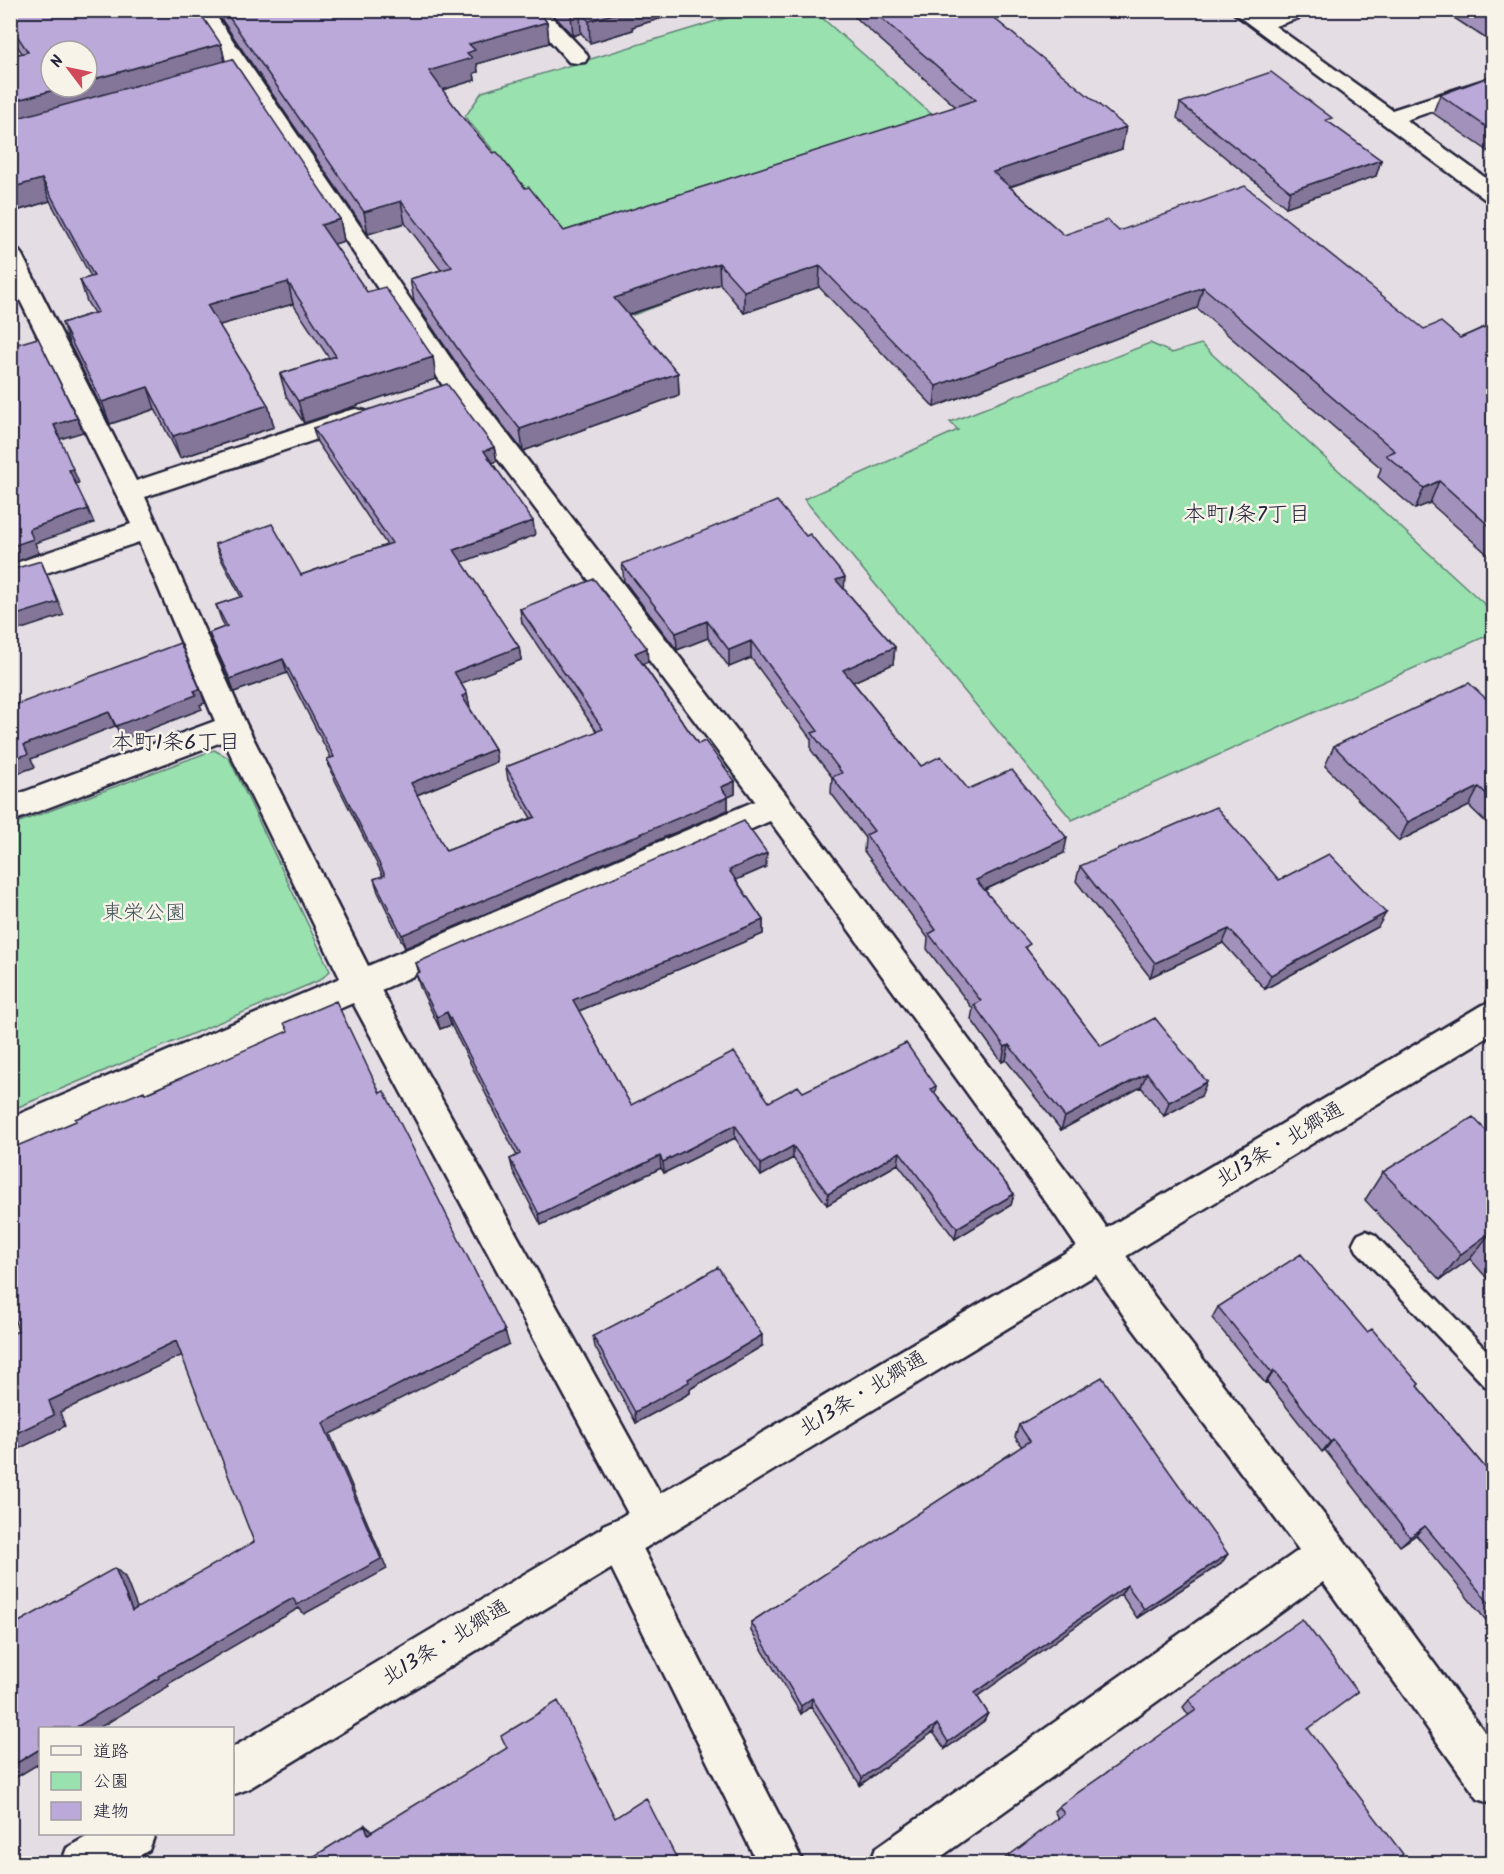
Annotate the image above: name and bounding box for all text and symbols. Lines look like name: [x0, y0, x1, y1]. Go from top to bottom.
north arrow: [39, 39, 99, 99]
text: N: [44, 51, 71, 73]
district label: 本町1条7丁目: [1183, 498, 1311, 533]
district label: 本町1条6丁目: [111, 726, 241, 761]
park label: 東栄公園: [102, 897, 186, 930]
street label: 北13条・北郷通: [1210, 1094, 1350, 1196]
street label: 北13条・北郷通: [793, 1343, 933, 1445]
street label: 北13条・北郷通: [376, 1592, 516, 1694]
legend: [39, 1727, 234, 1835]
text: 道路: [93, 1738, 129, 1767]
text: 公園: [93, 1768, 129, 1797]
text: 建物: [93, 1798, 129, 1827]

